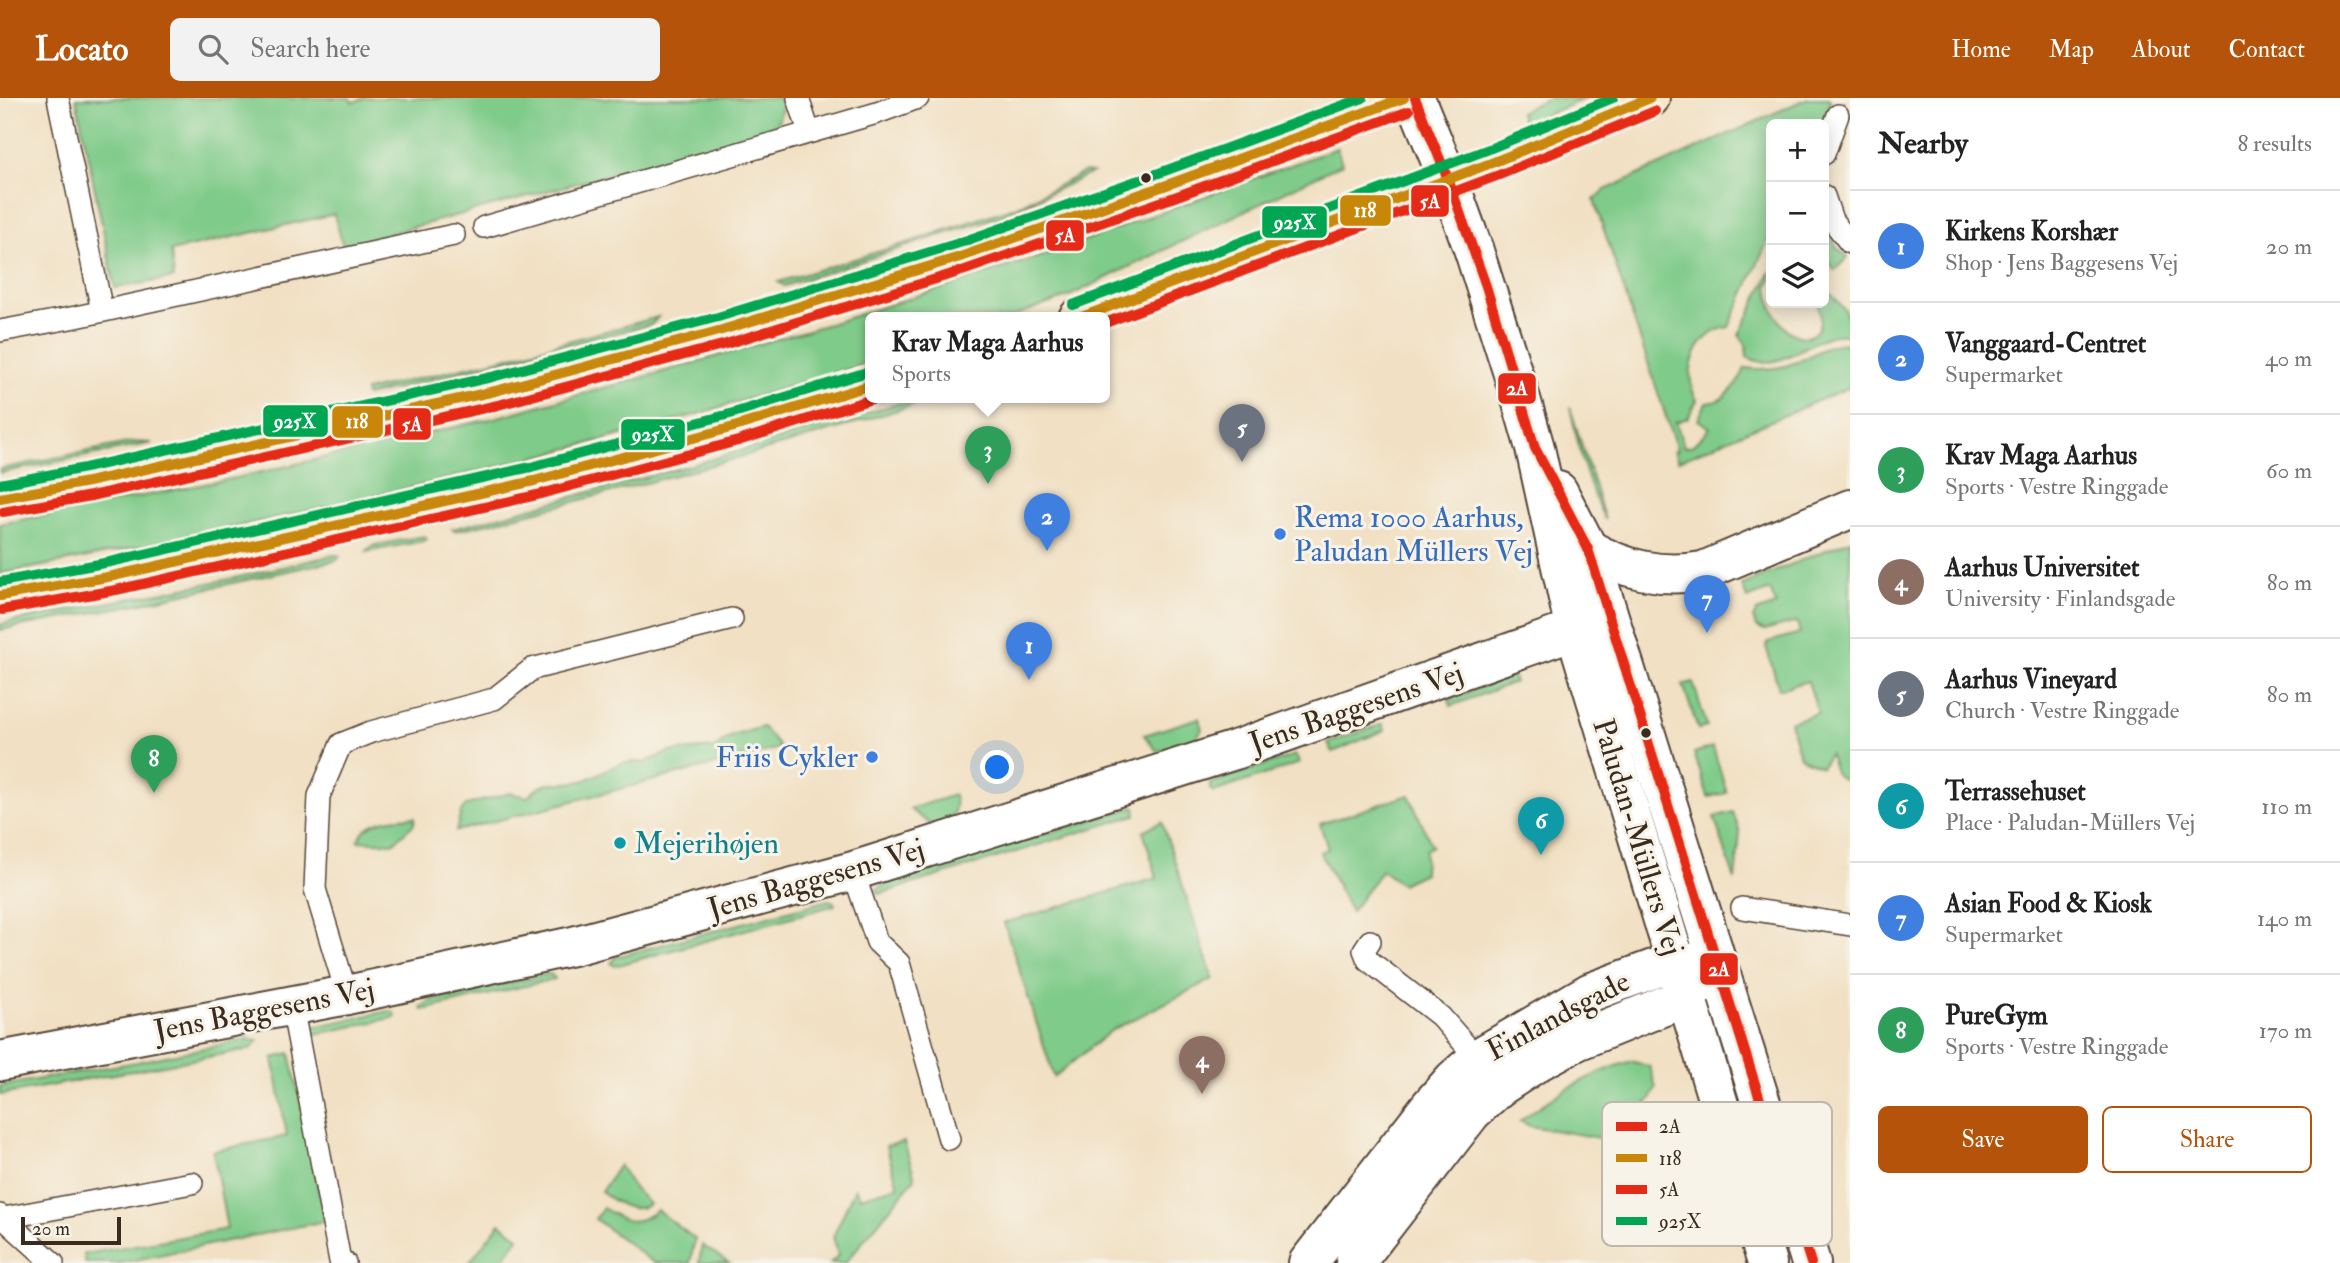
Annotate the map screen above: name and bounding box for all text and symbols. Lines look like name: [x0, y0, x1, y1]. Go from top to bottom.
search box: [170, 18, 660, 81]
text: Locato: [35, 29, 128, 70]
icon: search: [194, 30, 232, 68]
text: Search here: [250, 33, 370, 65]
text: Home: [1951, 34, 2011, 65]
text: Map: [2049, 34, 2094, 65]
text: About: [2132, 34, 2191, 65]
text: Contact: [2229, 34, 2305, 65]
map controls: [1766, 119, 1829, 308]
button: +: [1766, 119, 1829, 182]
text: Nearby: [1878, 125, 1968, 162]
text: 8 results: [2237, 129, 2312, 158]
unlabelled marker: [1139, 171, 1153, 185]
button: −: [1766, 182, 1829, 245]
line badge: 5A: [1410, 184, 1450, 218]
text: 5A: [1420, 190, 1441, 214]
line badge: 118: [1339, 194, 1392, 227]
text: 118: [1354, 199, 1376, 223]
line badge: 925X: [1261, 205, 1328, 239]
text: 925X: [1272, 211, 1316, 235]
text: Kirkens Korshær: [1945, 216, 2118, 248]
line badge: 5A: [1045, 219, 1085, 252]
text: 5A: [1055, 224, 1076, 248]
text: 1: [1897, 232, 1905, 261]
text: 20 m: [2266, 232, 2312, 261]
button: layers: [1766, 245, 1829, 308]
text: Shop · Jens Baggesens Vej: [1945, 248, 2178, 277]
popup: [865, 312, 1110, 403]
text: Krav Maga Aarhus: [891, 327, 1084, 359]
text: Vanggaard-Centret: [1945, 328, 2146, 360]
text: 2: [1895, 344, 1907, 373]
text: 40 m: [2265, 344, 2312, 373]
text: Sports: [891, 359, 951, 388]
text: Supermarket: [1945, 360, 2063, 389]
line badge: 2A: [1497, 372, 1537, 405]
text: 2A: [1506, 377, 1529, 401]
line badge: 925X: [262, 404, 329, 438]
pin: 5: [1219, 404, 1265, 462]
line badge: 118: [331, 405, 384, 439]
line badge: 5A: [392, 407, 432, 441]
text: 925X: [272, 410, 316, 434]
text: 118: [346, 410, 368, 434]
text: 5A: [402, 413, 423, 437]
line badge: 925X: [620, 418, 686, 451]
text: 925X: [630, 423, 674, 447]
pin: 3: [965, 426, 1011, 484]
text: Krav Maga Aarhus: [1945, 440, 2137, 472]
text: 3: [1897, 456, 1905, 485]
text: 60 m: [2266, 456, 2312, 485]
text: Sports · Vestre Ringgade: [1945, 472, 2168, 501]
pin: 2: [1024, 493, 1070, 551]
place label: Rema 1000 Aarhus, Paludan Müllers Vej: [1294, 499, 1533, 570]
marker: Rema 1000 Aarhus, Paludan Müllers Vej: [1272, 526, 1288, 542]
text: Aarhus Universitet: [1945, 552, 2139, 584]
text: 4: [1895, 568, 1907, 597]
text: 80 m: [2267, 568, 2312, 597]
pin: 7: [1684, 575, 1730, 633]
text: University · Finlandsgade: [1945, 584, 2175, 613]
pin: 1: [1006, 622, 1052, 680]
street label: Jens Baggesens Vej: [1243, 654, 1468, 762]
text: Aarhus Vineyard: [1945, 664, 2117, 696]
text: 5: [1896, 680, 1906, 709]
text: 80 m: [2267, 680, 2312, 709]
text: Church · Vestre Ringgade: [1945, 696, 2179, 725]
street label: Paludan-Müllers Vej: [1584, 714, 1692, 960]
unlabelled marker: [1639, 726, 1653, 740]
pin: 8: [131, 735, 177, 793]
place label: Friis Cykler: [716, 739, 858, 776]
marker: Friis Cykler: [864, 749, 880, 765]
your location: [980, 750, 1014, 784]
text: Terrassehuset: [1945, 776, 2086, 808]
text: 6: [1895, 792, 1907, 821]
text: 110 m: [2261, 792, 2312, 821]
pin: 6: [1518, 797, 1564, 855]
text: Place · Paludan-Müllers Vej: [1945, 808, 2195, 837]
place label: Mejerihøjen: [634, 825, 779, 862]
street label: Jens Baggesens Vej: [703, 830, 928, 928]
marker: Mejerihøjen: [612, 835, 628, 851]
text: Asian Food & Kiosk: [1945, 888, 2152, 920]
text: 7: [1896, 904, 1906, 933]
text: 140 m: [2257, 904, 2312, 933]
text: Supermarket: [1945, 920, 2063, 949]
line badge: 2A: [1699, 952, 1739, 986]
text: 2A: [1708, 958, 1731, 982]
street label: Finlandsgade: [1480, 963, 1636, 1069]
street label: Jens Baggesens Vej: [150, 971, 377, 1050]
text: PureGym: [1945, 1000, 2048, 1032]
text: 8: [1896, 1016, 1906, 1045]
text: 170 m: [2259, 1016, 2312, 1045]
text: Sports · Vestre Ringgade: [1945, 1032, 2168, 1061]
pin: 4: [1179, 1036, 1225, 1094]
legend: [1602, 1102, 1832, 1246]
button: Save: [1878, 1106, 2088, 1173]
button: Share: [2102, 1106, 2312, 1173]
text: 2A: [1659, 1115, 1681, 1139]
text: 118: [1659, 1147, 1682, 1171]
text: 5A: [1659, 1178, 1679, 1202]
text: 925X: [1657, 1210, 1702, 1234]
scale bar: [21, 1214, 121, 1246]
text: 20 m: [32, 1217, 70, 1241]

